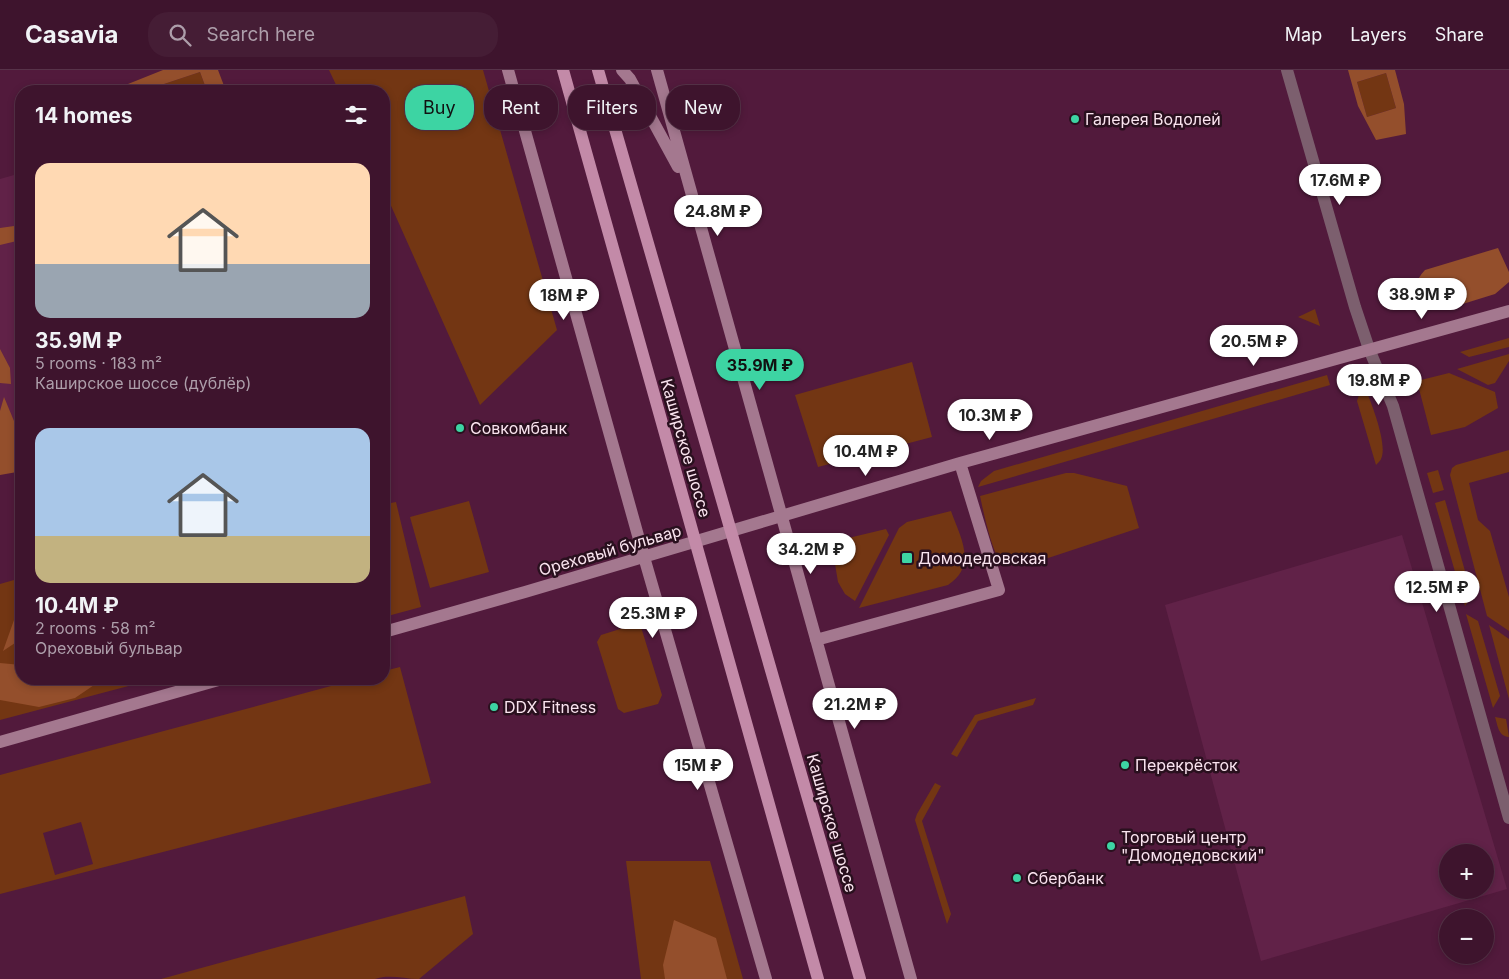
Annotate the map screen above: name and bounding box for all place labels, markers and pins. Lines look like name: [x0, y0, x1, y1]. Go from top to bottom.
place label: Галерея Водолей: [1085, 109, 1221, 129]
marker: Галерея Водолей: [1069, 113, 1081, 125]
pin: 17.6M ₽: [1294, 164, 1386, 206]
pin: 24.8M ₽: [672, 194, 764, 237]
pin: 18M ₽: [529, 278, 599, 321]
pin: 38.9M ₽: [1376, 278, 1468, 320]
pin: 20.5M ₽: [1208, 324, 1300, 367]
pin: 35.9M ₽: [714, 348, 806, 391]
pin: 19.8M ₽: [1333, 364, 1425, 406]
pin: 10.3M ₽: [944, 398, 1036, 441]
place label: Совкомбанк: [470, 418, 567, 438]
marker: Совкомбанк: [454, 422, 466, 434]
pin: 10.4M ₽: [820, 434, 912, 477]
pin: 34.2M ₽: [765, 532, 857, 575]
place label: Домодедовская: [918, 548, 1046, 568]
marker: Домодедовская: [900, 551, 914, 565]
pin: 12.5M ₽: [1391, 570, 1483, 613]
pin: 25.3M ₽: [607, 596, 699, 639]
pin: 21.2M ₽: [809, 688, 901, 730]
place label: DDX Fitness: [504, 697, 596, 717]
marker: DDX Fitness: [488, 701, 500, 713]
pin: 15M ₽: [663, 748, 733, 791]
place label: Перекрёсток: [1135, 755, 1238, 775]
marker: Перекрёсток: [1119, 759, 1131, 771]
place label: Торговый центр "Домодедовский": [1121, 827, 1265, 865]
marker: Торговый центр "Домодедовский": [1105, 840, 1117, 852]
place label: Сбербанк: [1027, 868, 1104, 888]
marker: Сбербанк: [1011, 872, 1023, 884]

